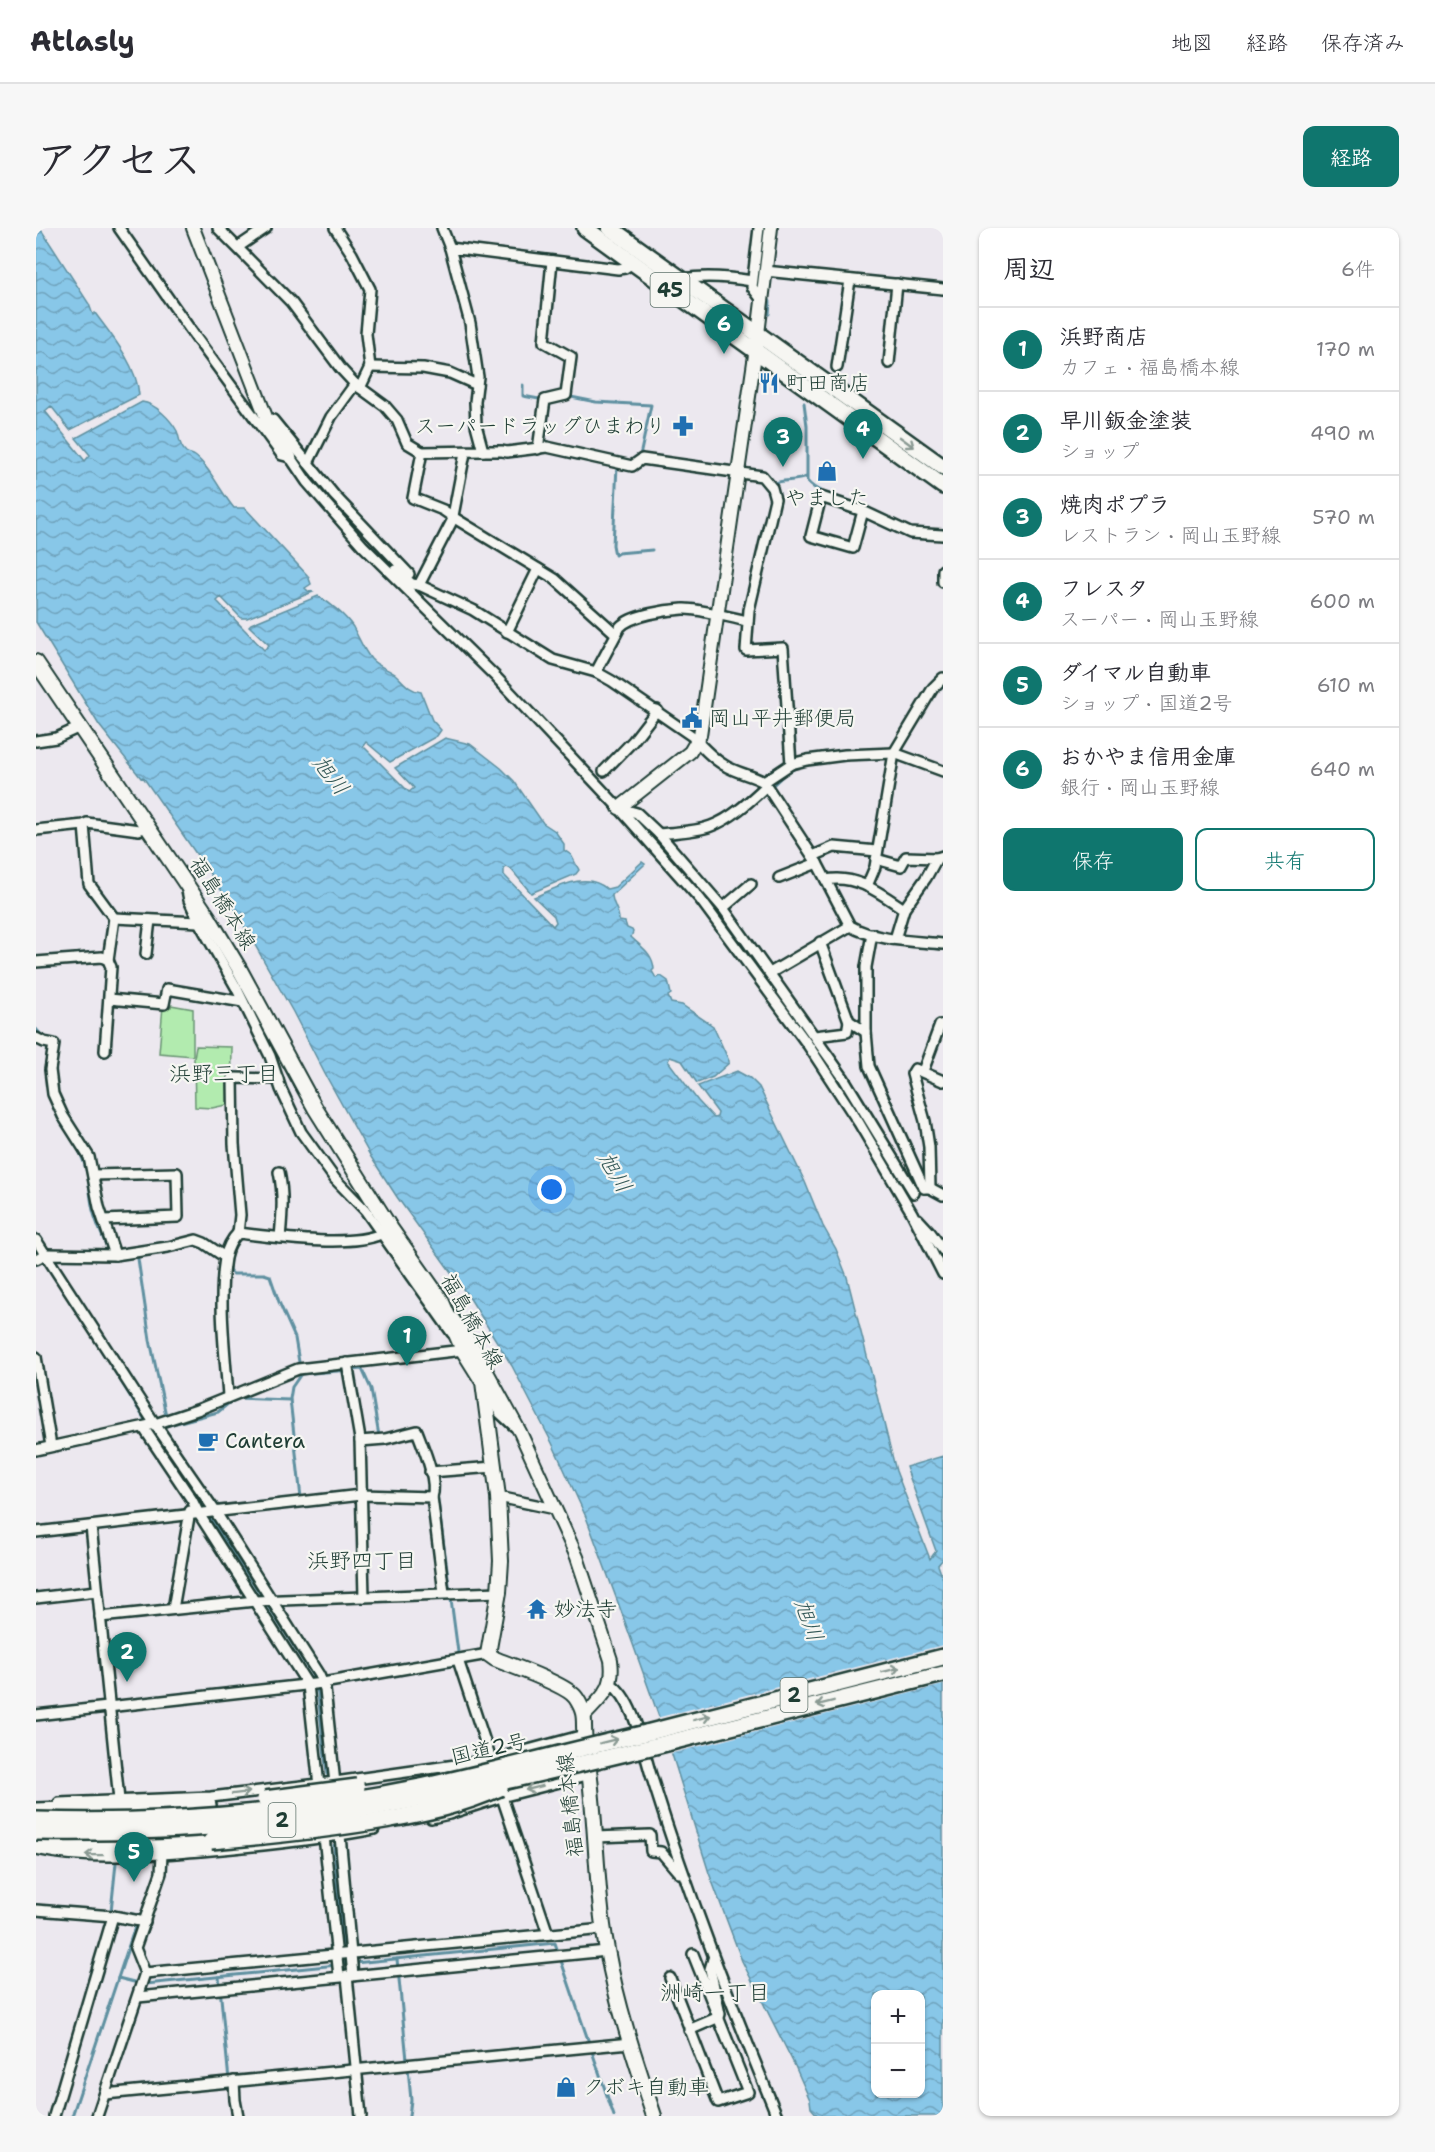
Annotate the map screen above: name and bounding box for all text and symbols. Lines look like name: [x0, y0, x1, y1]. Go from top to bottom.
text: Atlasly: [30, 22, 135, 60]
text: 地図: [1171, 29, 1213, 57]
text: 経路: [1246, 29, 1288, 57]
text: 保存済み: [1321, 29, 1405, 57]
button: 経路: [1303, 126, 1399, 187]
text: アクセス: [36, 131, 201, 187]
text: 周辺: [1003, 251, 1055, 286]
text: 6件: [1341, 256, 1375, 282]
road number: 45: [650, 273, 690, 307]
pin: 6: [704, 304, 744, 354]
text: 浜野商店: [1060, 322, 1148, 351]
text: 1: [1018, 336, 1027, 362]
text: 170 m: [1316, 336, 1375, 362]
text: カフェ · 福島橋本線: [1060, 354, 1239, 380]
place label: 町田商店: [786, 369, 870, 397]
restaurant icon: 町田商店: [757, 371, 781, 395]
text: 早川鈑金塗装: [1060, 406, 1192, 435]
pin: 4: [844, 410, 882, 459]
place label: スーパードラッグひまわり: [415, 412, 666, 440]
pharmacy icon: スーパードラッグひまわり: [671, 414, 695, 438]
pin: 3: [764, 418, 802, 467]
text: 2: [1016, 420, 1030, 446]
text: 490 m: [1310, 420, 1375, 446]
one-way arrow: [899, 435, 915, 448]
text: ショップ: [1060, 438, 1139, 464]
shop icon: やました: [815, 459, 839, 483]
place label: やました: [785, 484, 869, 512]
text: 焼肉ポプラ: [1060, 490, 1170, 519]
text: 3: [1016, 504, 1030, 530]
text: 570 m: [1312, 504, 1375, 530]
text: レストラン · 岡山玉野線: [1060, 522, 1281, 548]
text: フレスタ: [1060, 574, 1148, 603]
text: 4: [1016, 588, 1030, 614]
text: 600 m: [1310, 588, 1375, 614]
text: スーパー · 岡山玉野線: [1060, 606, 1258, 632]
text: ダイマル自動車: [1060, 658, 1211, 687]
text: 5: [1016, 672, 1029, 698]
text: 610 m: [1317, 672, 1375, 698]
text: ショップ · 国道2号: [1060, 690, 1232, 716]
place label: 岡山平井郵便局: [709, 704, 856, 732]
public building icon: 岡山平井郵便局: [680, 706, 704, 730]
text: おかやま信用金庫: [1060, 742, 1236, 771]
water label: 旭川: [306, 749, 356, 801]
text: 6: [1016, 756, 1030, 782]
text: 640 m: [1310, 756, 1375, 782]
text: 銀行 · 岡山玉野線: [1060, 774, 1219, 800]
button: 保存: [1003, 828, 1183, 891]
button: 共有: [1195, 828, 1375, 891]
street label: 福島橋本線: [183, 851, 263, 955]
district label: 浜野三丁目: [169, 1059, 279, 1088]
water label: 旭川: [591, 1146, 639, 1198]
your location: [537, 1175, 566, 1204]
street label: 福島橋本線: [434, 1268, 510, 1374]
pin: 1: [388, 1316, 427, 1366]
place label: Cantera: [225, 1427, 305, 1455]
cafe icon: Cantera: [196, 1429, 220, 1453]
district label: 浜野四丁目: [307, 1546, 417, 1575]
water label: 旭川: [788, 1594, 830, 1646]
place label: 妙法寺: [554, 1595, 617, 1623]
temple icon: 妙法寺: [525, 1597, 549, 1621]
pin: 2: [108, 1632, 146, 1682]
one-way arrow: [882, 1664, 901, 1676]
road number: 2: [780, 1678, 807, 1712]
one-way arrow: [816, 1698, 835, 1710]
one-way arrow: [693, 1712, 712, 1724]
street label: 国道2号: [448, 1727, 530, 1771]
one-way arrow: [599, 1735, 618, 1747]
street label: 福島橋本線: [551, 1751, 589, 1859]
one-way arrow: [525, 1783, 544, 1795]
one-way arrow: [230, 1787, 250, 1798]
road number: 2: [268, 1803, 296, 1837]
pin: 5: [114, 1832, 154, 1882]
one-way arrow: [85, 1849, 105, 1861]
district label: 洲崎一丁目: [660, 1978, 770, 2007]
map controls: [871, 1990, 925, 2098]
button: +: [871, 1990, 925, 2044]
button: −: [871, 2044, 925, 2098]
place label: クボキ自動車: [583, 2073, 709, 2101]
shop icon: クボキ自動車: [554, 2075, 578, 2099]

